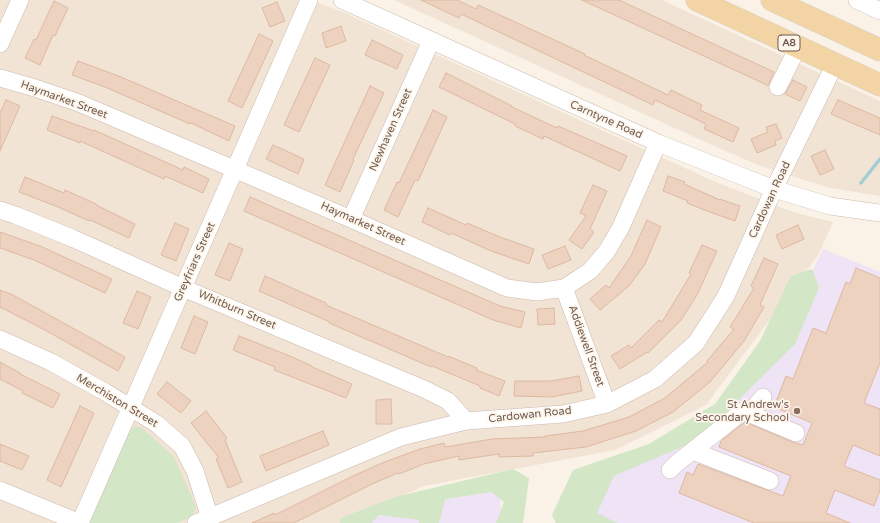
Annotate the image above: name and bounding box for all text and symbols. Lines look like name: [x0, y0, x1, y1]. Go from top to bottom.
road number: A8: [778, 35, 800, 51]
street label: Haymarket Street: [19, 78, 109, 122]
street label: Newhaven Street: [367, 87, 415, 173]
street label: Carntyne Road: [568, 98, 644, 142]
street label: Cardowan Road: [746, 159, 794, 241]
street label: Haymarket Street: [319, 199, 407, 249]
street label: Greyfriars Street: [172, 220, 218, 304]
street label: Whitburn Street: [196, 288, 278, 332]
street label: Addiewell Street: [565, 304, 607, 388]
street label: Merchiston Street: [74, 371, 160, 431]
place label: St Andrew's Secondary School: [695, 398, 789, 424]
street label: Cardowan Road: [488, 404, 572, 426]
marker: St Andrew's Secondary School: [792, 406, 802, 416]

